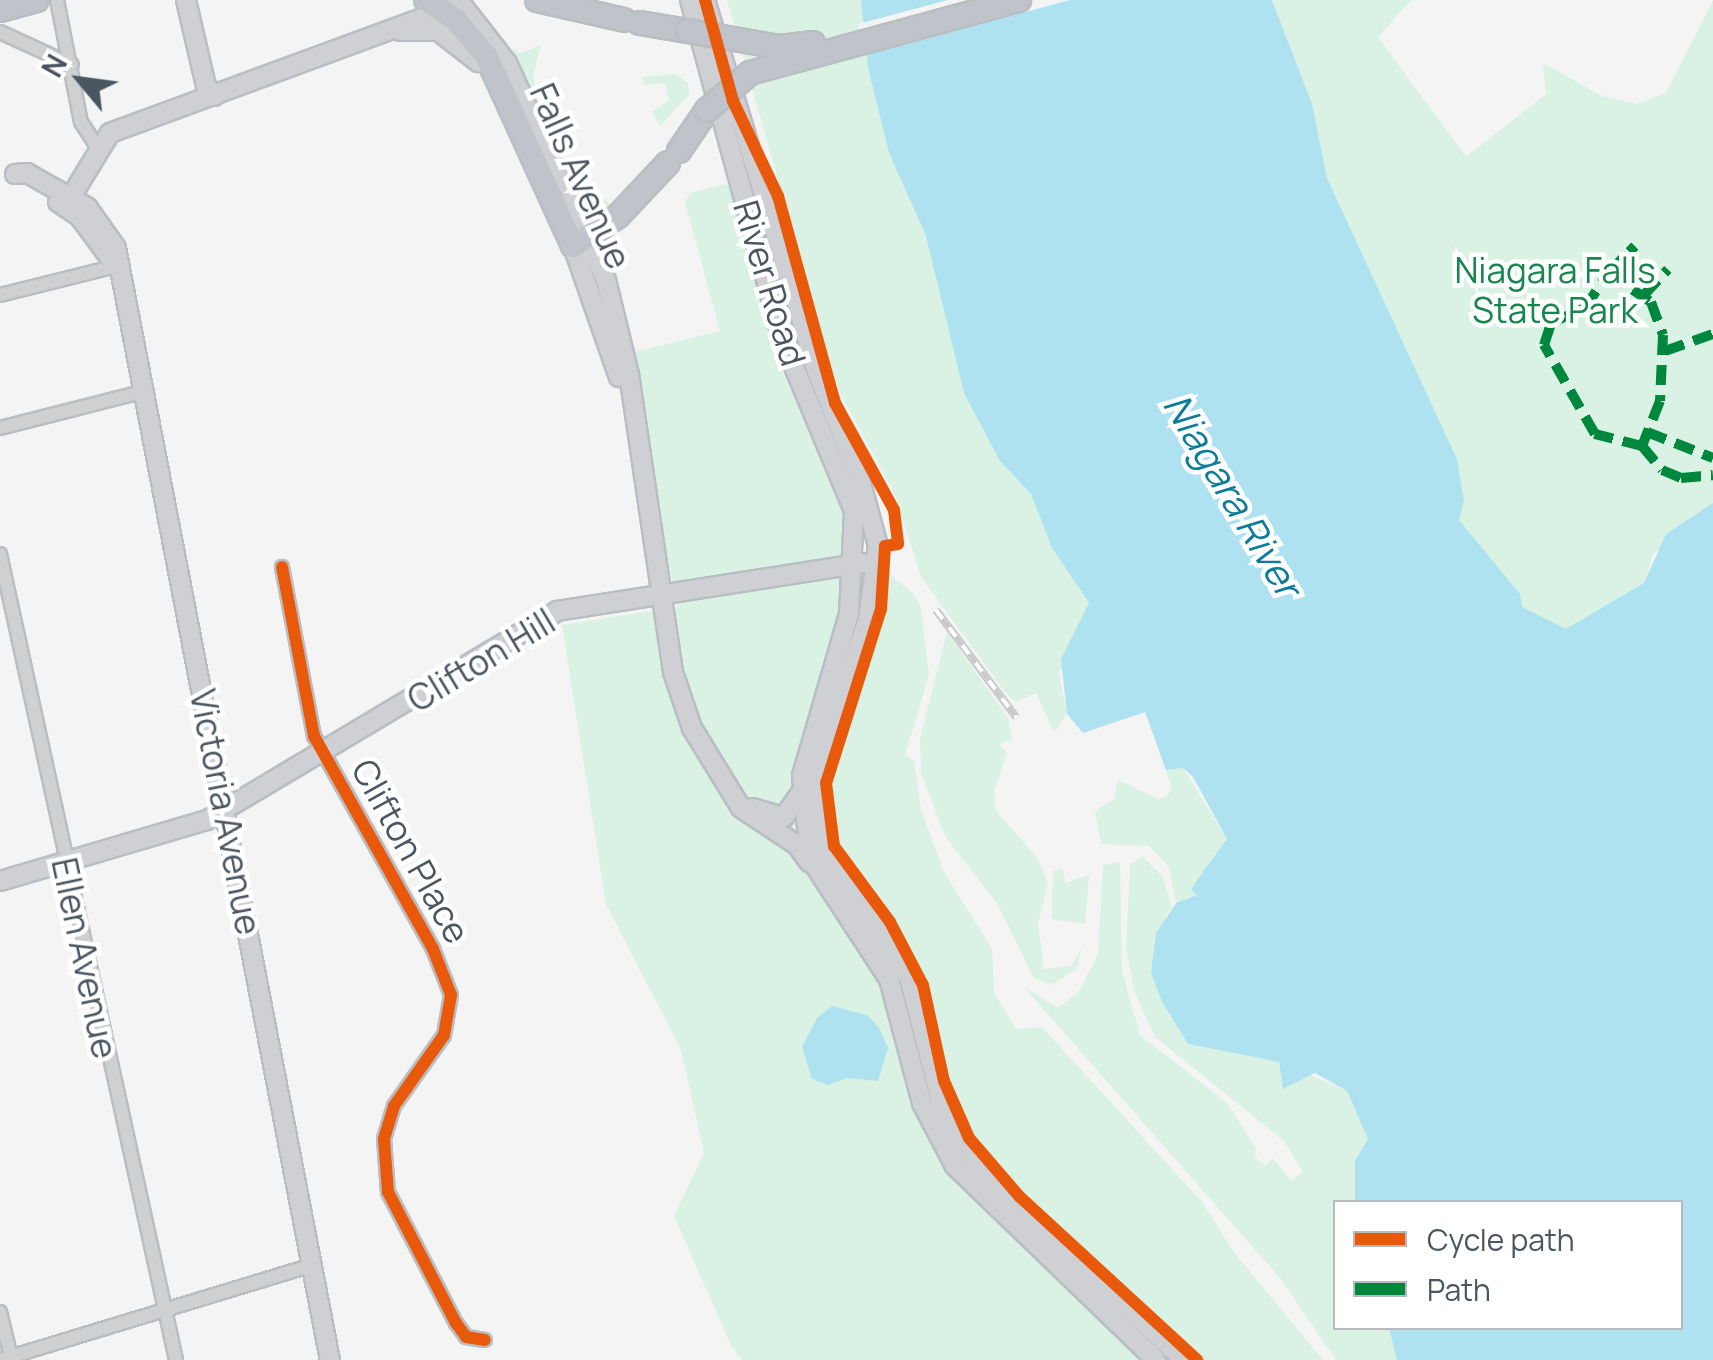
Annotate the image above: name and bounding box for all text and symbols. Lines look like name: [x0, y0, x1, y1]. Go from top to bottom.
north arrow: [30, 30, 130, 130]
text: N: [32, 47, 75, 83]
street label: Falls Avenue: [522, 77, 640, 275]
street label: River Road: [725, 195, 815, 371]
park label: Niagara Falls State Park: [1454, 249, 1656, 331]
water label: Niagara River: [1155, 385, 1311, 605]
street label: Clifton Hill: [400, 600, 562, 720]
street label: Victoria Avenue: [182, 686, 270, 938]
street label: Clifton Place: [343, 752, 479, 950]
street label: Ellen Avenue: [43, 854, 127, 1062]
legend: [1333, 1200, 1683, 1330]
text: Cycle path: [1427, 1219, 1575, 1260]
text: Path: [1427, 1269, 1491, 1310]

